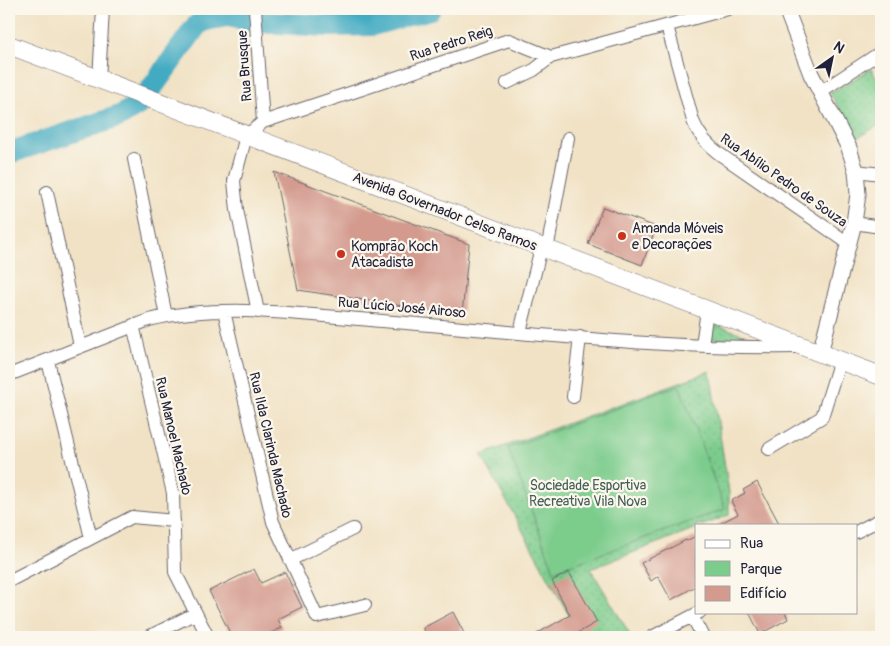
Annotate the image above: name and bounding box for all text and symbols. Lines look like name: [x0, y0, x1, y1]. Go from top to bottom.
street label: Rua Pedro Reig: [408, 22, 495, 65]
street label: Rua Brusque: [234, 30, 255, 102]
north arrow: [808, 32, 858, 82]
text: N: [830, 38, 847, 57]
street label: Rua Abílio Pedro de Souza: [717, 130, 851, 231]
street label: Avenida Governador Celso Ramos: [350, 168, 540, 255]
place label: Amanda Móveis e Decorações: [632, 220, 724, 253]
marker: Amanda Móveis e Decorações: [616, 230, 628, 242]
place label: Komprão Koch Atacadista: [351, 238, 438, 271]
marker: Komprão Koch Atacadista: [335, 248, 347, 260]
street label: Rua Lúcio José Airoso: [337, 293, 467, 322]
street label: Rua Ilda Clarinda Machado: [245, 370, 296, 520]
street label: Rua Manoel Machado: [152, 375, 195, 497]
park label: Sociedade Esportiva Recreativa Vila Nova: [529, 477, 647, 510]
legend: [695, 524, 858, 614]
text: Rua: [740, 534, 763, 553]
text: Parque: [740, 560, 783, 579]
text: Edifício: [740, 584, 786, 603]

